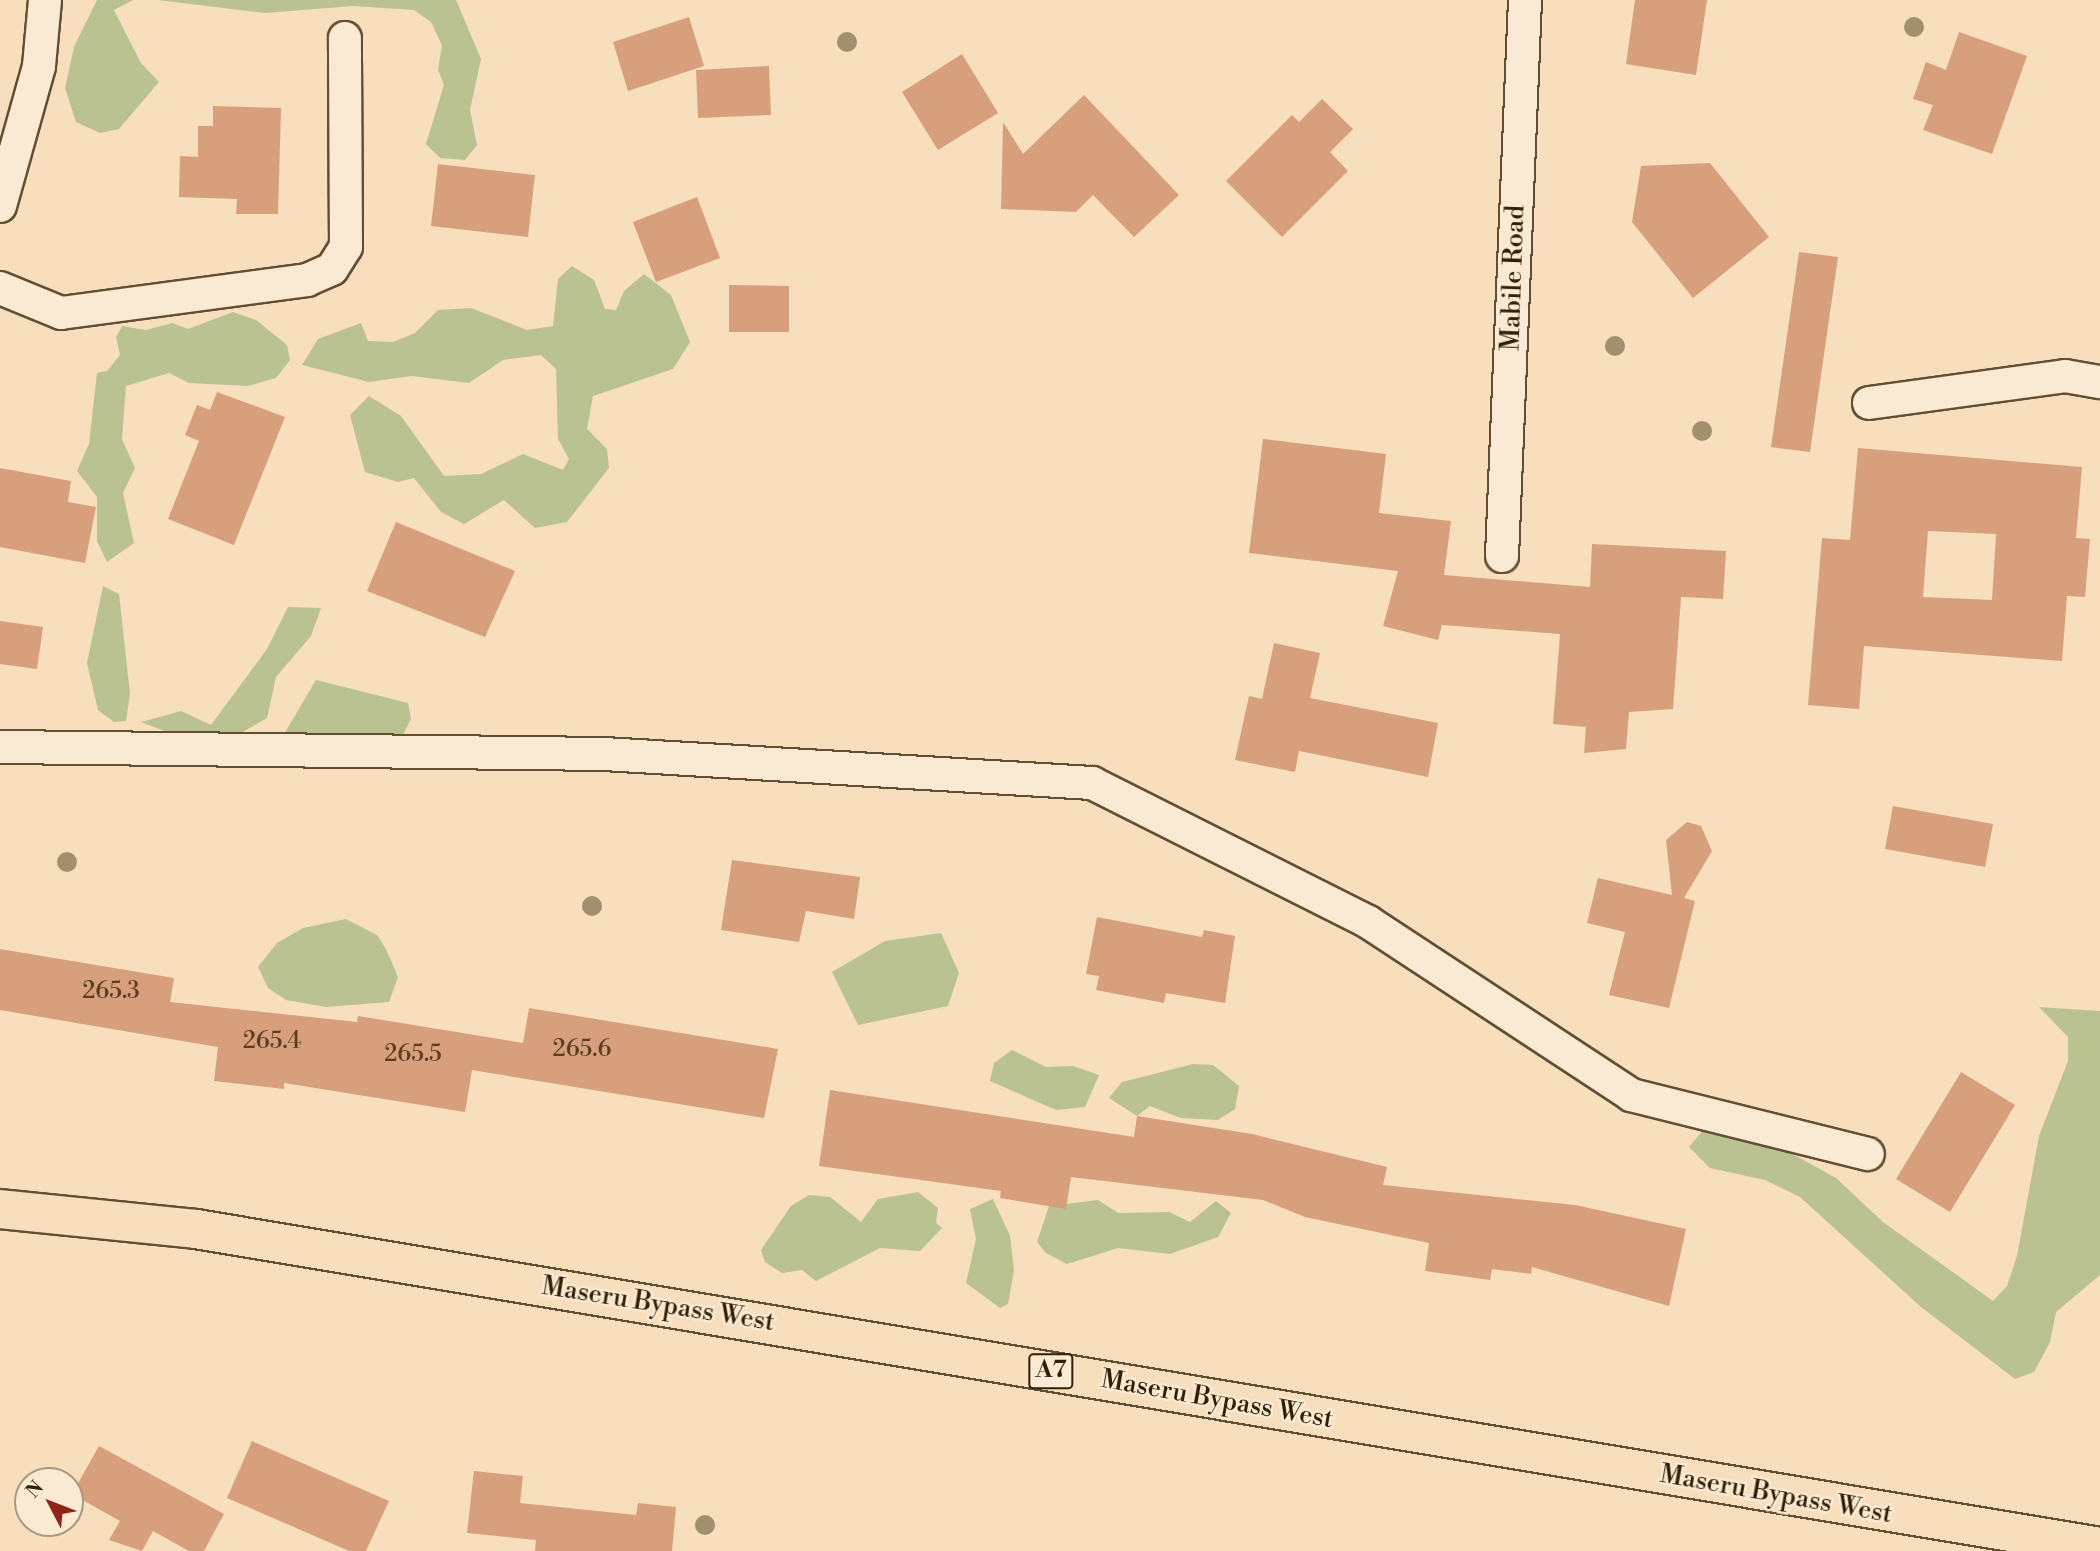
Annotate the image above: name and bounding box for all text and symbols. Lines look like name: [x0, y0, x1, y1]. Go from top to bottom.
street label: Mabile Road: [1496, 204, 1532, 352]
house number: 265.3: [82, 977, 140, 1005]
house number: 265.4: [243, 1027, 301, 1055]
house number: 265.6: [553, 1035, 611, 1063]
house number: 265.5: [384, 1040, 442, 1068]
street label: Maseru Bypass West: [539, 1271, 777, 1339]
road number: A7: [1028, 1350, 1074, 1392]
street label: Maseru Bypass West: [1098, 1364, 1336, 1436]
street label: Maseru Bypass West: [1657, 1459, 1895, 1531]
north arrow: [14, 1467, 84, 1537]
text: N: [21, 1476, 49, 1503]

